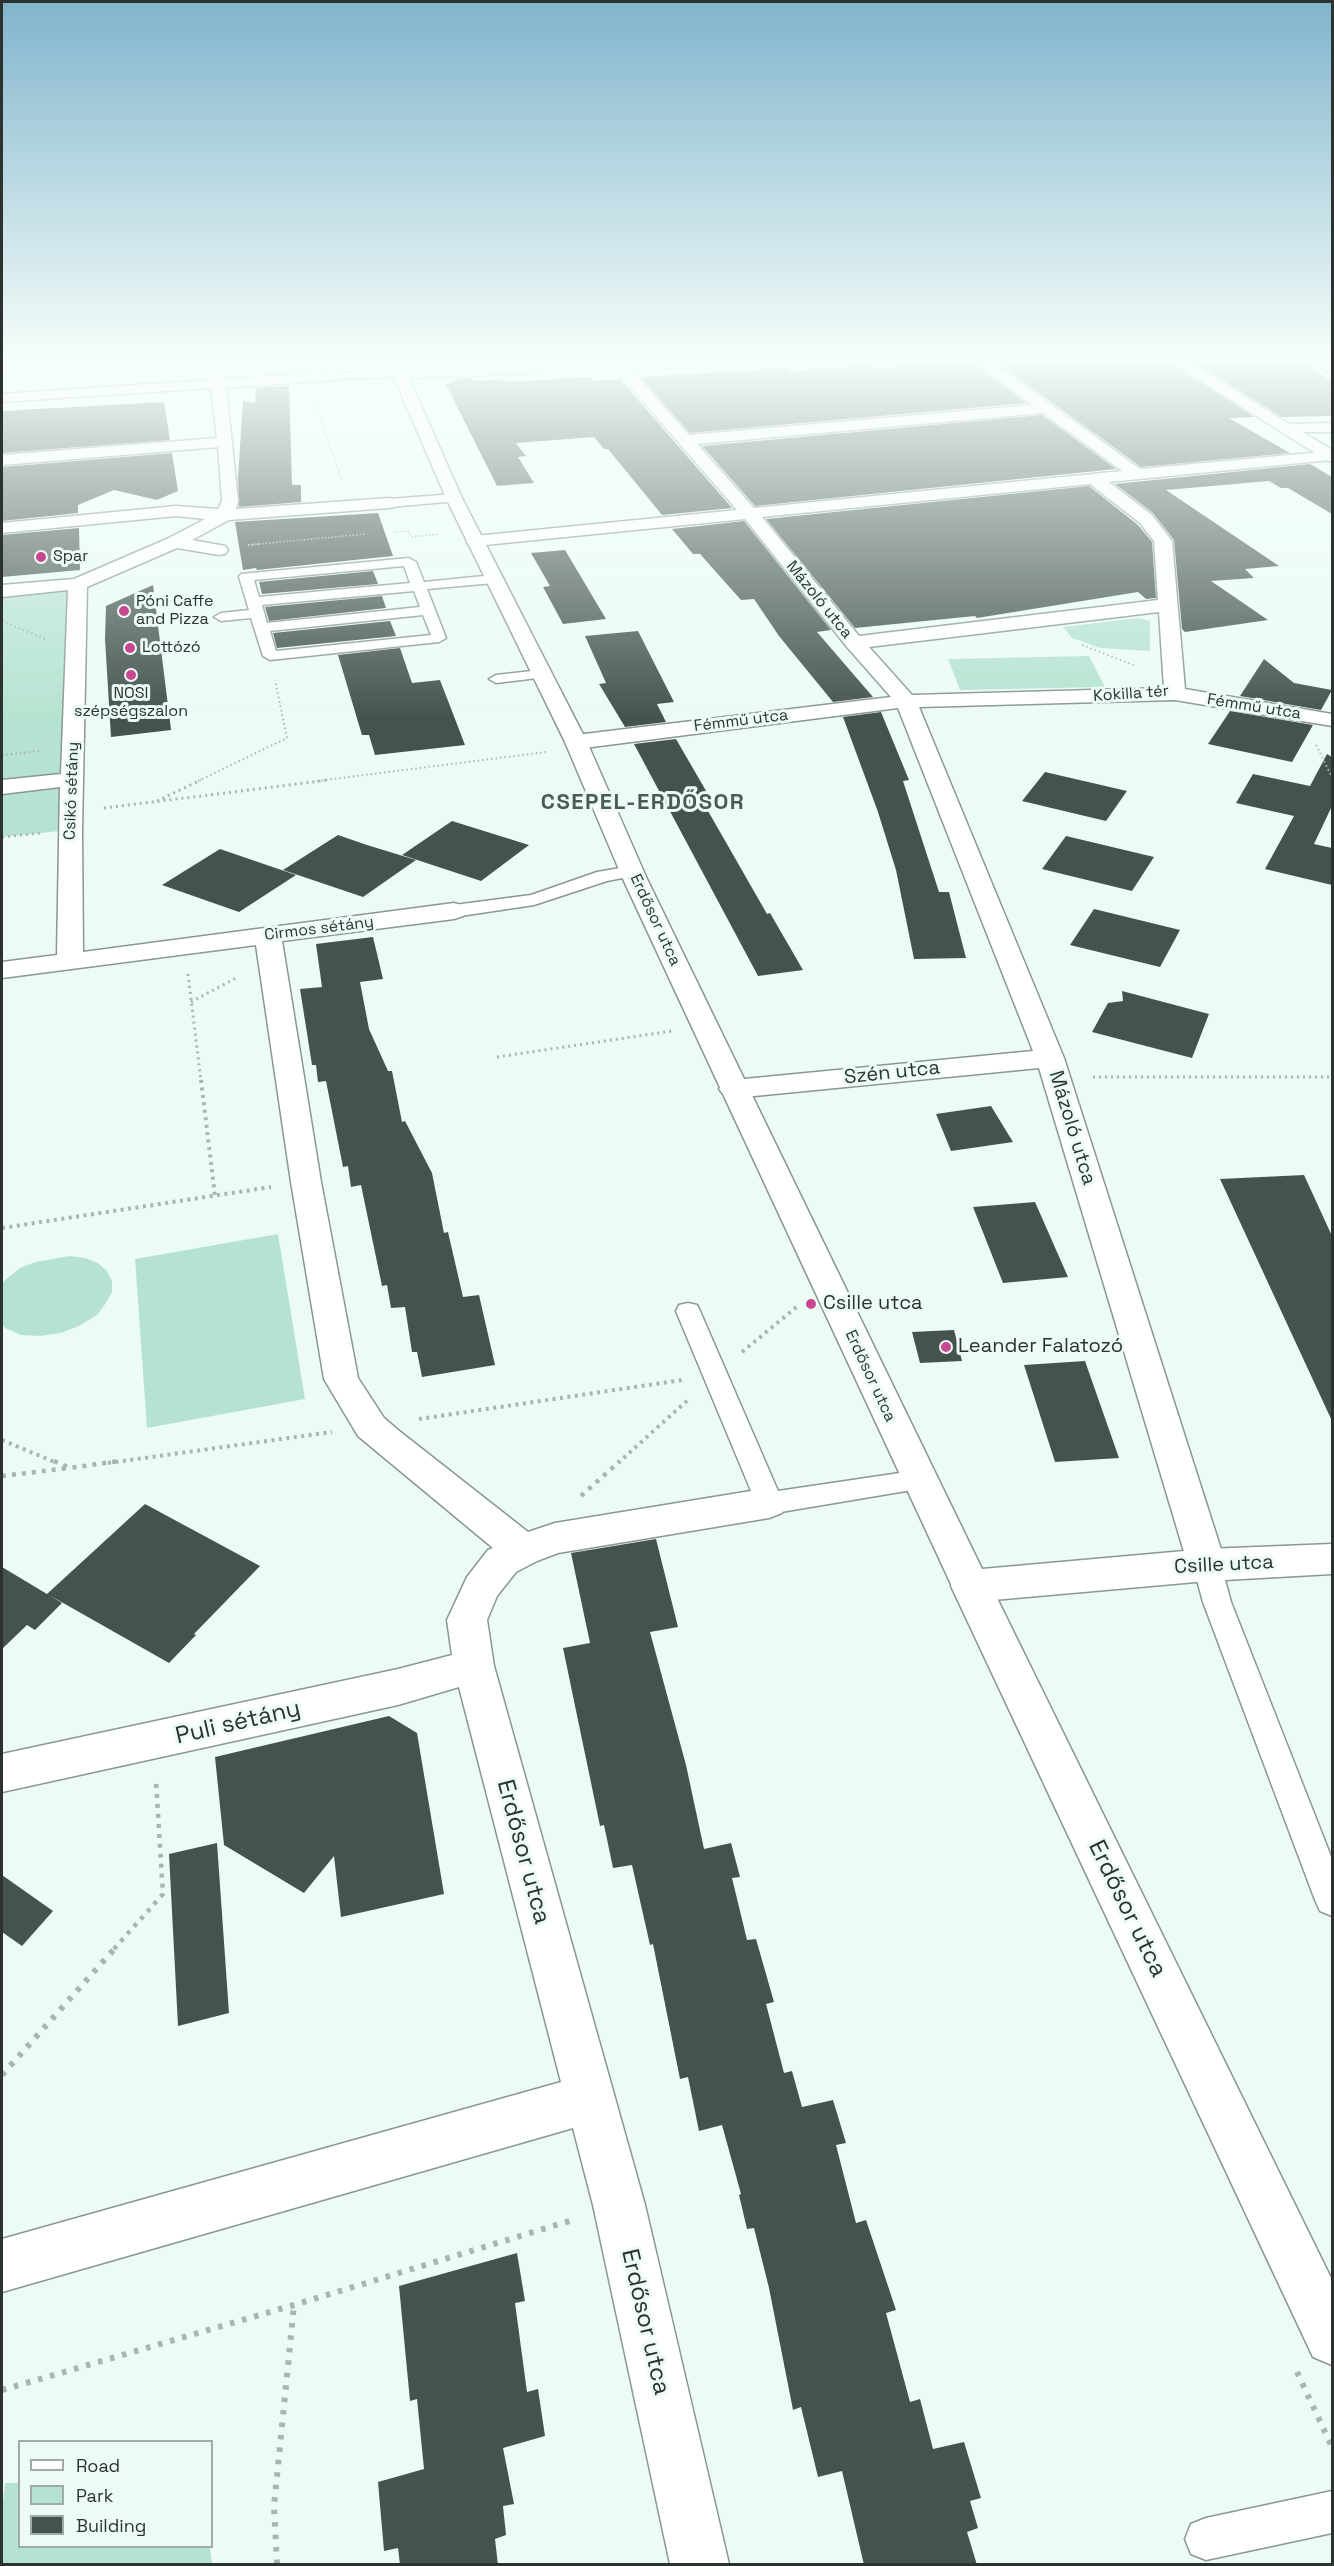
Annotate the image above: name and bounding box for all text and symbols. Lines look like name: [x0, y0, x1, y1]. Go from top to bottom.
place label: Spar: [53, 547, 88, 567]
marker: Spar: [34, 550, 48, 564]
street label: Mázoló utca: [782, 557, 856, 643]
place label: Póni Caffe and Pizza: [136, 592, 213, 630]
marker: Póni Caffe and Pizza: [117, 604, 131, 618]
place label: Lottózó: [142, 638, 201, 658]
marker: Lottózó: [123, 641, 137, 655]
marker: NOSI szépségszalon: [124, 668, 138, 682]
street label: Kokilla tér: [1093, 682, 1169, 706]
place label: NOSI szépségszalon: [74, 684, 188, 722]
street label: Fémmű utca: [1206, 690, 1302, 724]
street label: Fémmű utca: [693, 706, 789, 736]
street label: Csikó sétány: [61, 742, 83, 840]
district label: CSEPEL-ERDŐSOR: [541, 790, 745, 816]
street label: Erdősor utca: [625, 871, 685, 969]
street label: Cirmos sétány: [263, 913, 375, 945]
street label: Szén utca: [843, 1056, 941, 1090]
street label: Mázoló utca: [1043, 1068, 1101, 1188]
place label: Csille utca: [823, 1292, 923, 1316]
marker: Csille utca: [804, 1297, 818, 1311]
street label: Erdősor utca: [840, 1327, 900, 1425]
place label: Leander Falatozó: [958, 1335, 1123, 1359]
marker: Leander Falatozó: [939, 1340, 953, 1354]
street label: Csille utca: [1174, 1550, 1274, 1580]
street label: Puli sétány: [173, 1695, 303, 1751]
street label: Erdősor utca: [490, 1777, 556, 1927]
street label: Erdősor utca: [1081, 1836, 1173, 1982]
street label: Erdősor utca: [614, 2246, 676, 2398]
legend: [18, 2440, 213, 2548]
text: Road: [76, 2454, 120, 2477]
text: Park: [76, 2484, 113, 2507]
text: Building: [76, 2514, 146, 2537]

